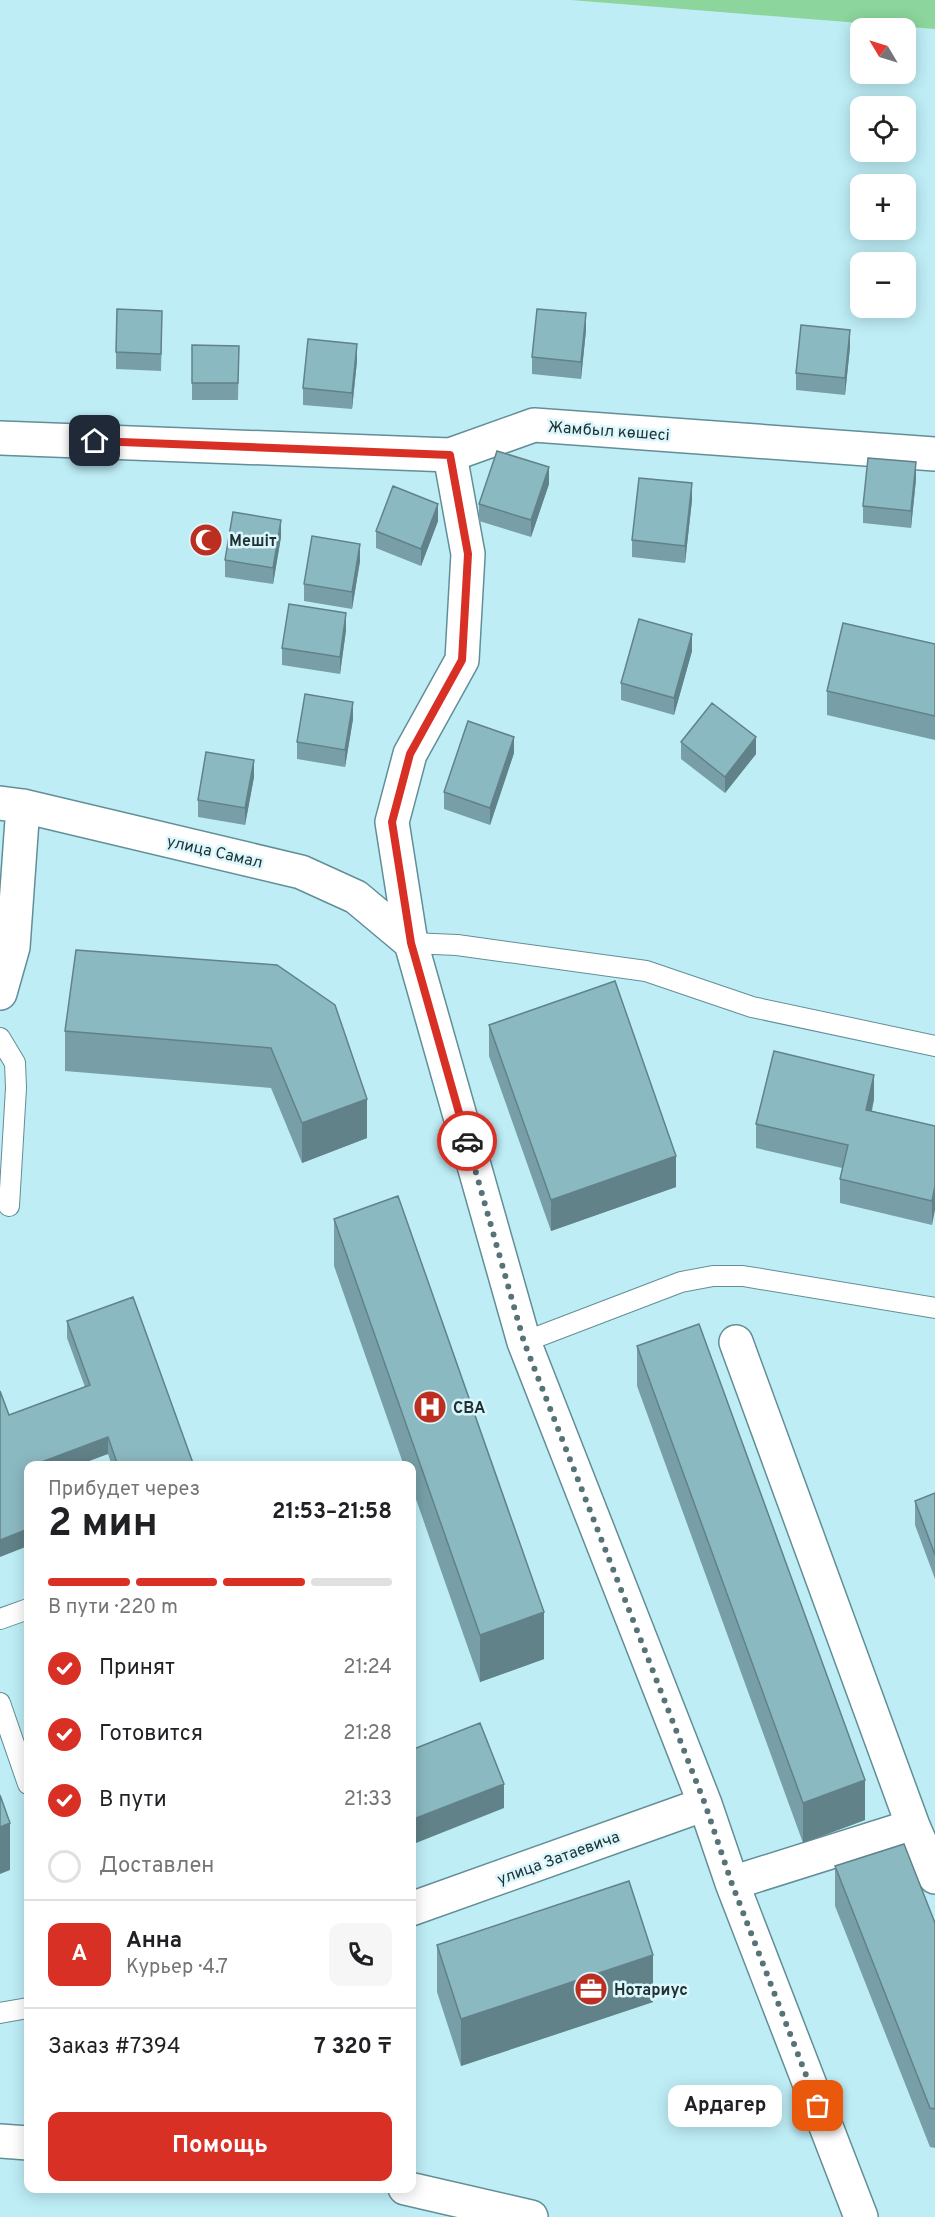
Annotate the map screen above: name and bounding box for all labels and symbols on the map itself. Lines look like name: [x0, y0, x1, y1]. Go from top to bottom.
north arrow: [850, 18, 916, 84]
pin: [69, 415, 120, 466]
street label: Жамбыл көшесі: [547, 418, 670, 446]
mosque icon: Мешіт: [188, 522, 224, 558]
place label: Мешіт: [229, 532, 277, 552]
street label: улица Самал: [165, 832, 265, 874]
courier: [437, 1111, 497, 1171]
hospital icon: СВА: [412, 1389, 448, 1425]
place label: СВА: [453, 1399, 485, 1419]
street label: улица Затаевича: [495, 1827, 623, 1890]
office icon: Нотариус: [573, 1971, 609, 2007]
place label: Нотариус: [614, 1981, 688, 2001]
pin: [792, 2080, 843, 2131]
callout: Ардагер: [668, 2085, 782, 2127]

